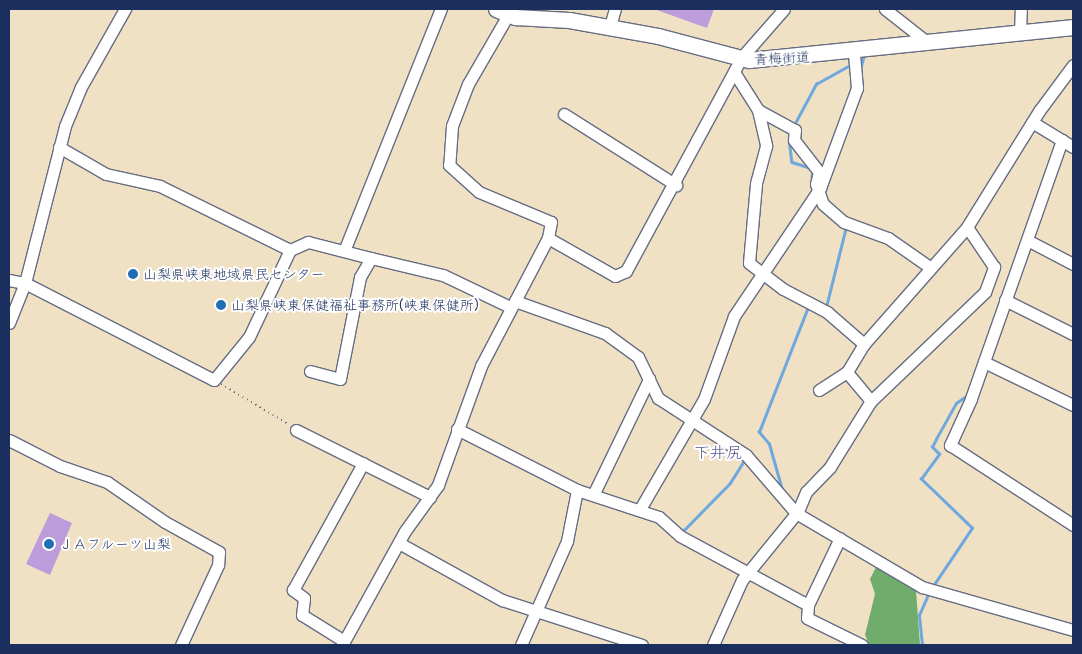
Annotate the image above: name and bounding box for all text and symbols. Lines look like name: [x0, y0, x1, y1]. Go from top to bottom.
street label: 青梅街道: [754, 48, 810, 68]
place label: 山梨県峡東地域県民センター: [143, 266, 325, 282]
marker: 山梨県峡東地域県民センター: [127, 268, 139, 280]
place label: 山梨県峡東保健福祉事務所(峡東保健所): [231, 297, 479, 313]
marker: 山梨県峡東保健福祉事務所(峡東保健所): [215, 299, 227, 311]
district label: 下井尻: [694, 442, 742, 462]
place label: ＪＡフルーツ山梨: [59, 536, 172, 552]
marker: ＪＡフルーツ山梨: [43, 538, 55, 550]

